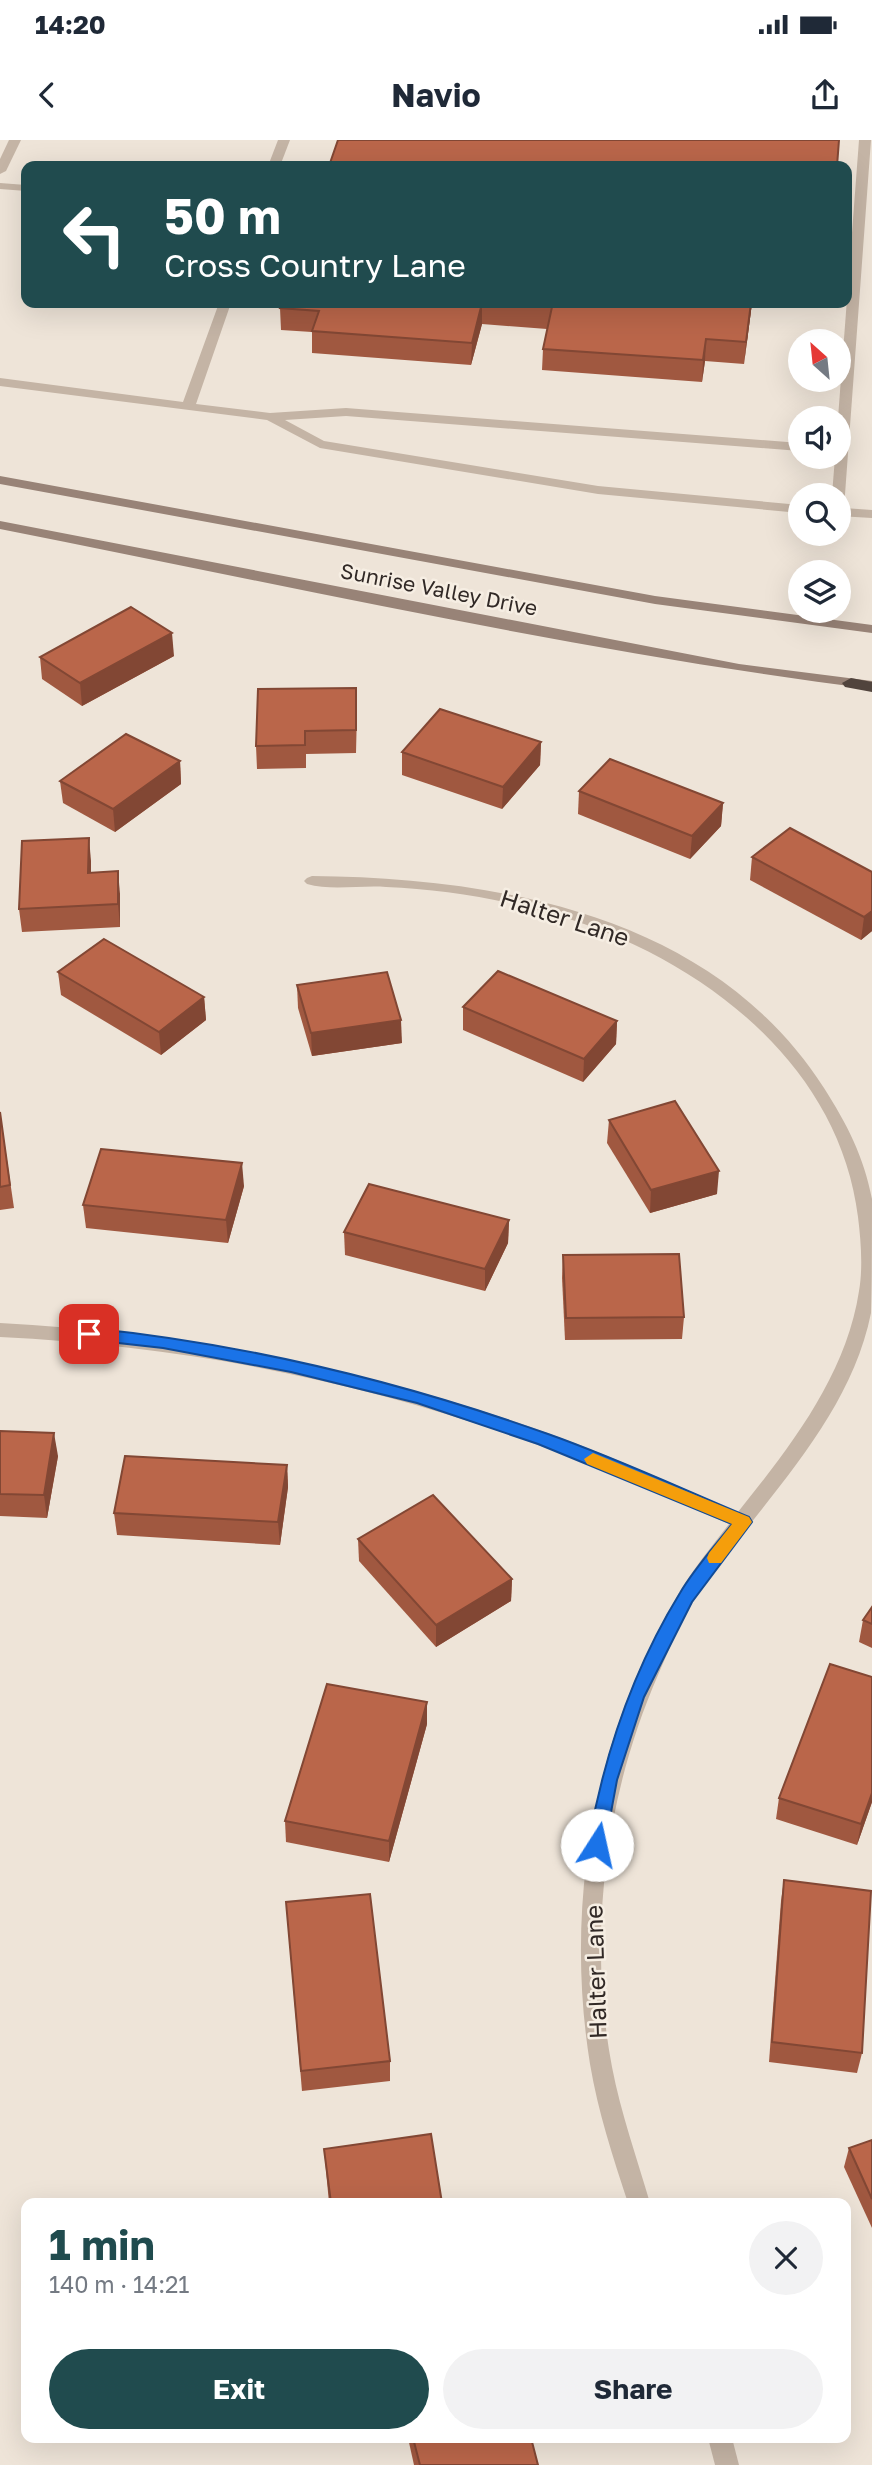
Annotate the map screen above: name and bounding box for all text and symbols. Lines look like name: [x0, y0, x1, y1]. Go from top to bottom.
text: 14:20: [35, 9, 106, 40]
icon: back: [28, 76, 66, 114]
text: Navio: [391, 76, 481, 114]
icon: share: [806, 76, 844, 114]
text: 50 m: [164, 186, 281, 245]
icon: left: [49, 189, 140, 280]
text: Cross Country Lane: [164, 246, 466, 284]
north arrow: [788, 329, 850, 392]
map controls: [788, 329, 851, 623]
button: sound: [788, 406, 851, 469]
button: search: [788, 483, 851, 546]
street label: Sunrise Valley Drive: [338, 557, 540, 621]
button: layers: [788, 560, 851, 623]
street label: Halter Lane: [497, 882, 633, 952]
pin: [59, 1304, 119, 1364]
icon: arrive: [70, 1315, 108, 1353]
position arrow: [560, 1808, 634, 1882]
street label: Halter Lane: [578, 1905, 612, 2039]
text: 1 min: [49, 2219, 155, 2269]
button: close: [749, 2221, 823, 2295]
text: 140 m · 14:21: [49, 2270, 190, 2298]
button: Exit: [49, 2349, 429, 2429]
button: Share: [443, 2349, 823, 2429]

